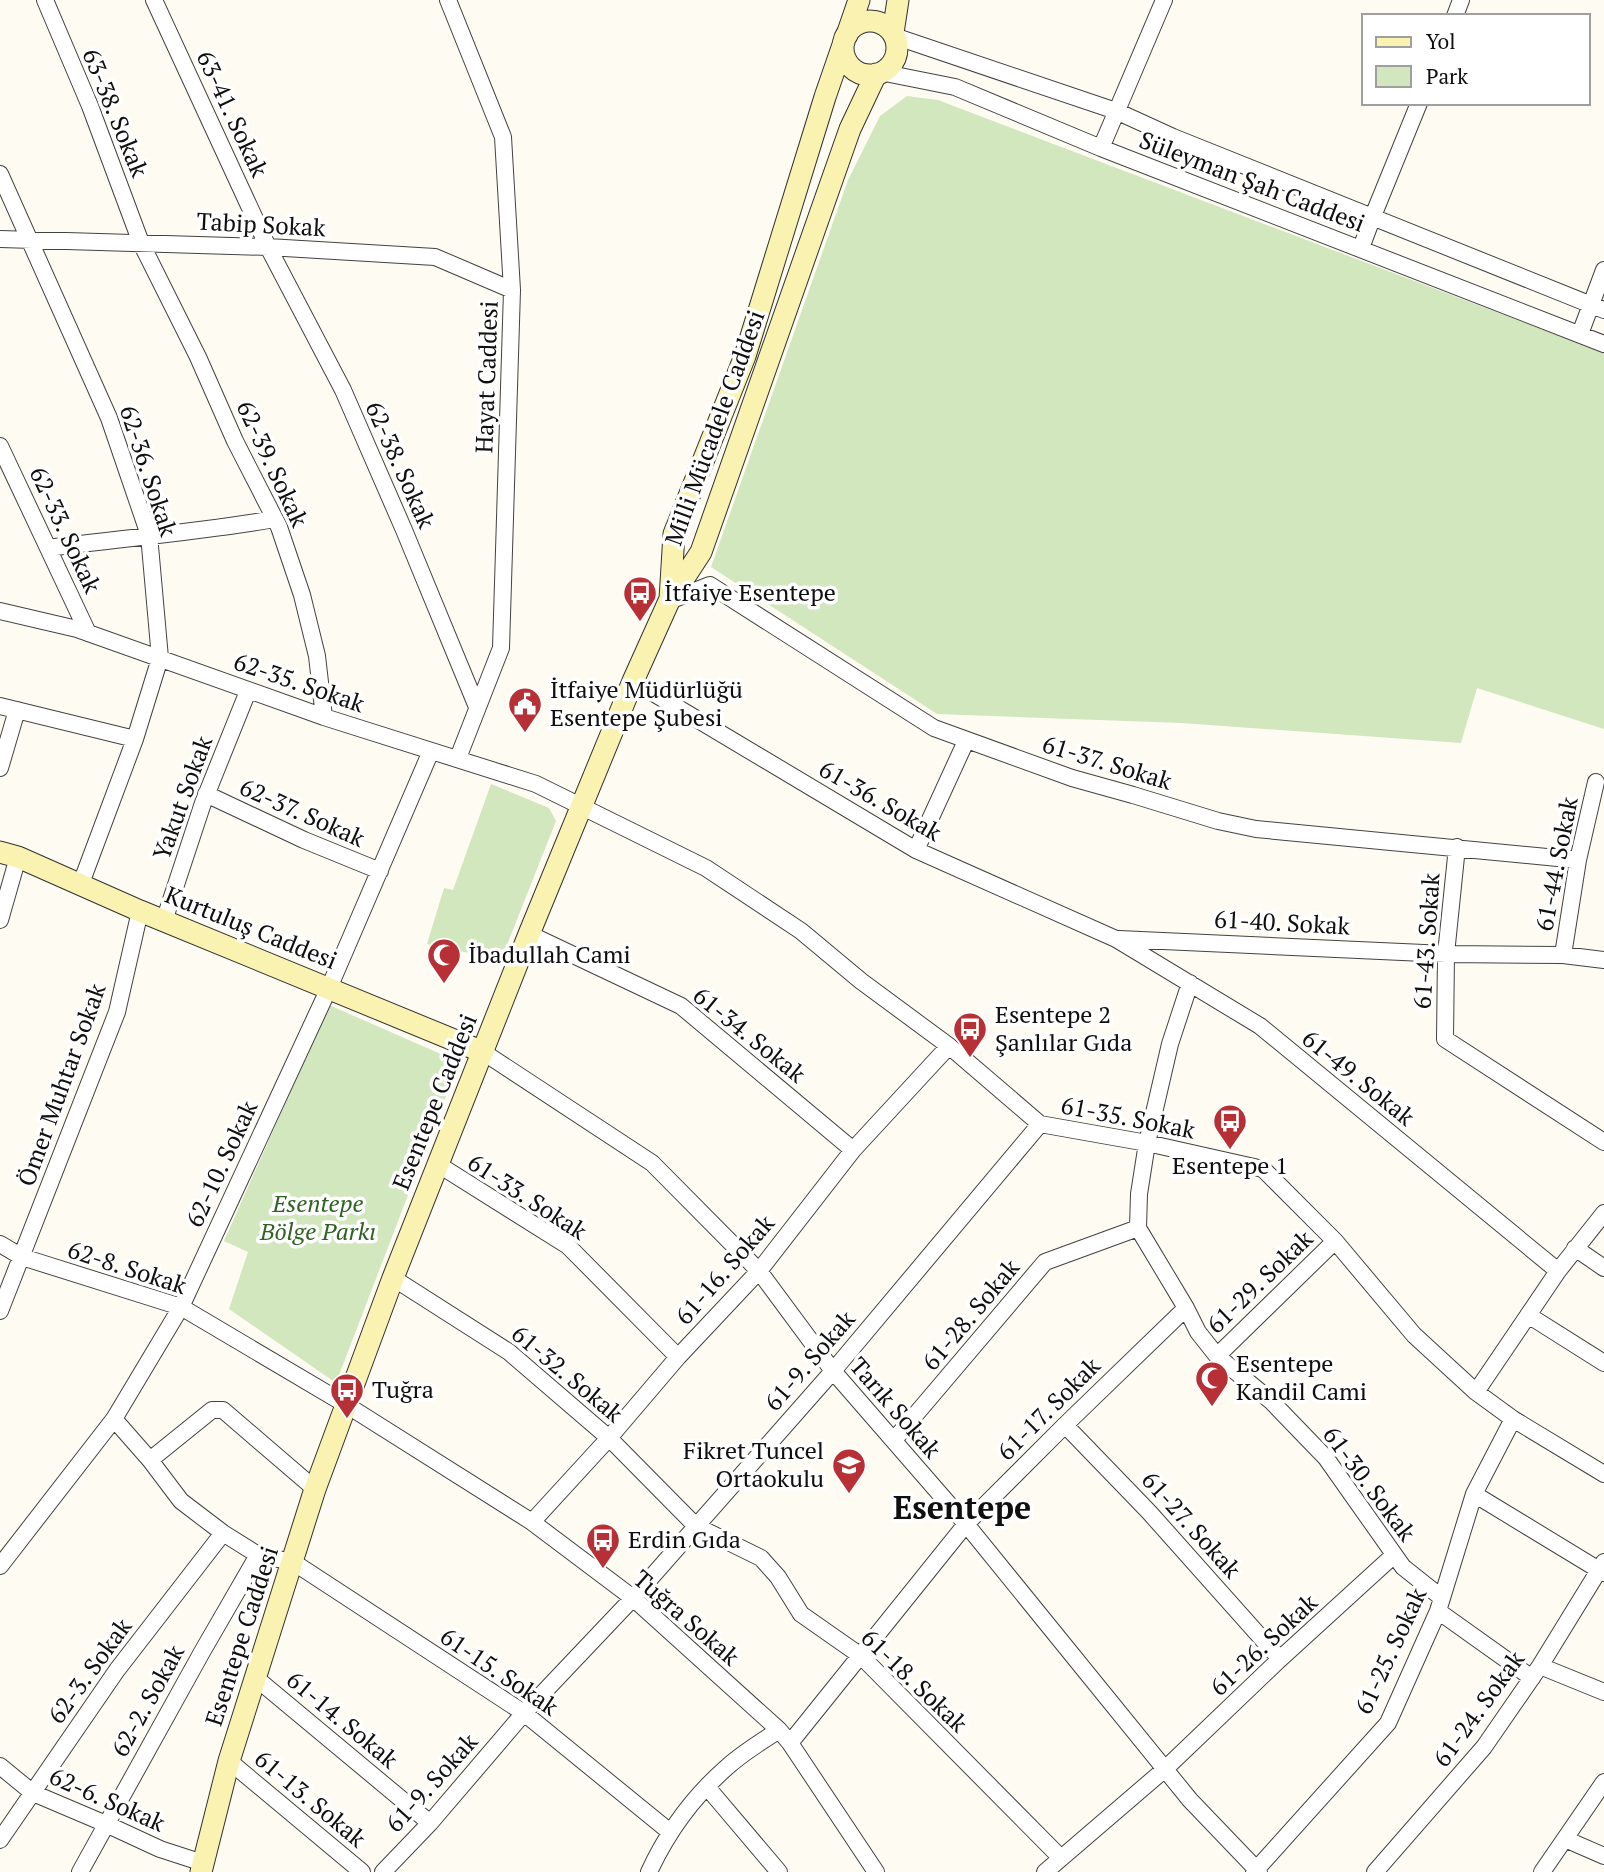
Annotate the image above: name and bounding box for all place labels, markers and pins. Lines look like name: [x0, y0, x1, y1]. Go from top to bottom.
bus stop icon: İtfaiye Esentepe: [621, 574, 659, 623]
place label: İtfaiye Esentepe: [664, 576, 836, 608]
place label: İtfaiye Müdürlüğü Esentepe Şubesi: [550, 673, 743, 733]
public building icon: İtfaiye Müdürlüğü Esentepe Şubesi: [506, 685, 544, 734]
mosque icon: İbadullah Cami: [425, 936, 463, 985]
place label: İbadullah Cami: [468, 938, 631, 970]
place label: Esentepe 2 Şanlılar Gıda: [995, 998, 1132, 1058]
bus stop icon: Esentepe 2 Şanlılar Gıda: [951, 1010, 989, 1059]
bus stop icon: Esentepe 1: [1211, 1102, 1249, 1151]
place label: Esentepe 1: [1172, 1149, 1288, 1181]
place label: Esentepe Kandil Cami: [1236, 1347, 1367, 1407]
mosque icon: Esentepe Kandil Cami: [1193, 1359, 1231, 1408]
bus stop icon: Tuğra: [328, 1371, 366, 1420]
place label: Tuğra: [372, 1373, 434, 1405]
place label: Fikret Tuncel Ortaokulu: [683, 1434, 824, 1494]
school or university icon: Fikret Tuncel Ortaokulu: [830, 1446, 868, 1495]
bus stop icon: Erdin Gıda: [584, 1521, 622, 1570]
place label: Erdin Gıda: [628, 1523, 741, 1555]

